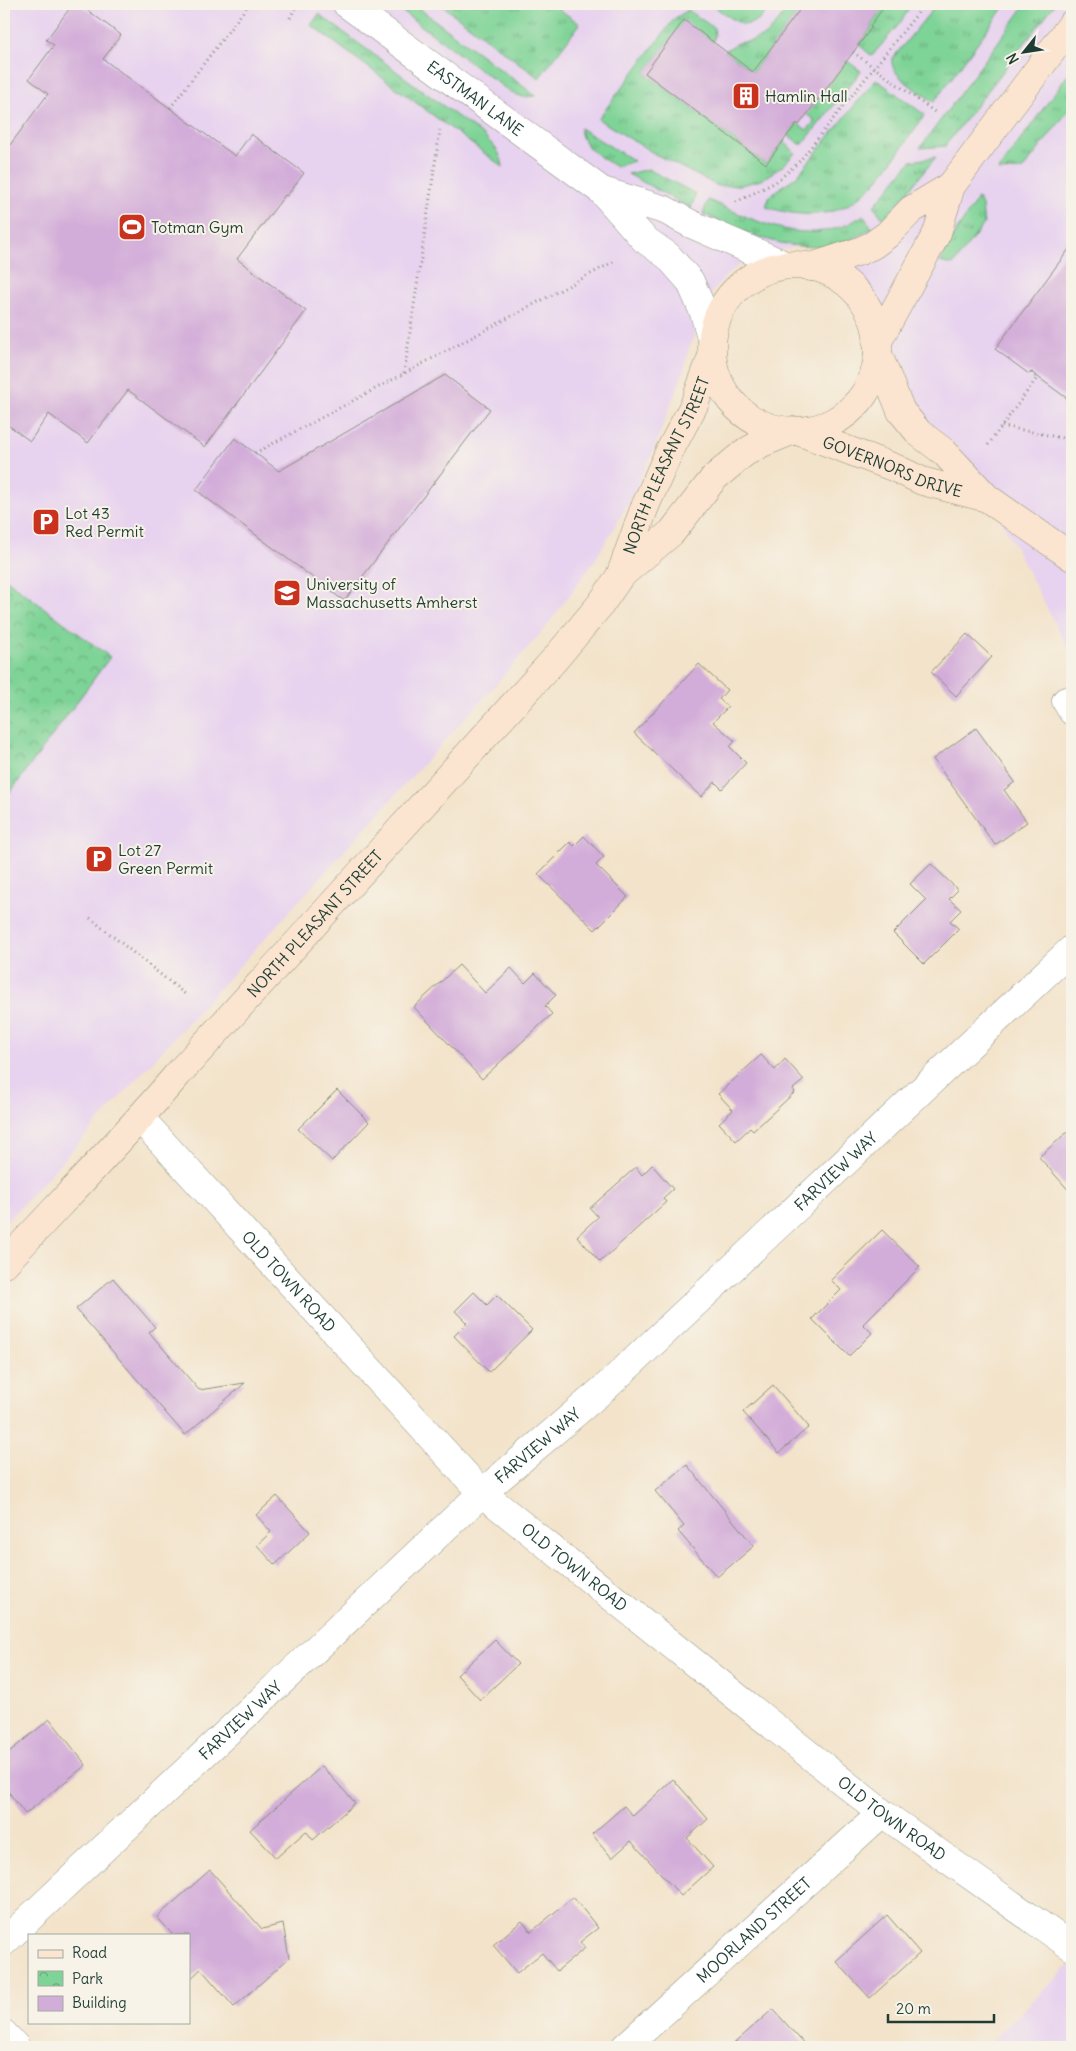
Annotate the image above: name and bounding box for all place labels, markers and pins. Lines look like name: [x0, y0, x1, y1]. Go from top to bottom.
building icon: Hamlin Hall: [731, 81, 761, 111]
place label: Hamlin Hall: [765, 86, 848, 106]
sports icon: Totman Gym: [117, 212, 147, 242]
place label: Totman Gym: [151, 217, 244, 237]
place label: Lot 43 Red Permit: [65, 503, 144, 541]
parking icon: Lot 43 Red Permit: [31, 507, 61, 537]
place label: University of Massachusetts Amherst: [306, 574, 478, 612]
school or university icon: University of Massachusetts Amherst: [272, 578, 302, 608]
place label: Lot 27 Green Permit: [118, 840, 214, 878]
parking icon: Lot 27 Green Permit: [84, 844, 114, 874]

